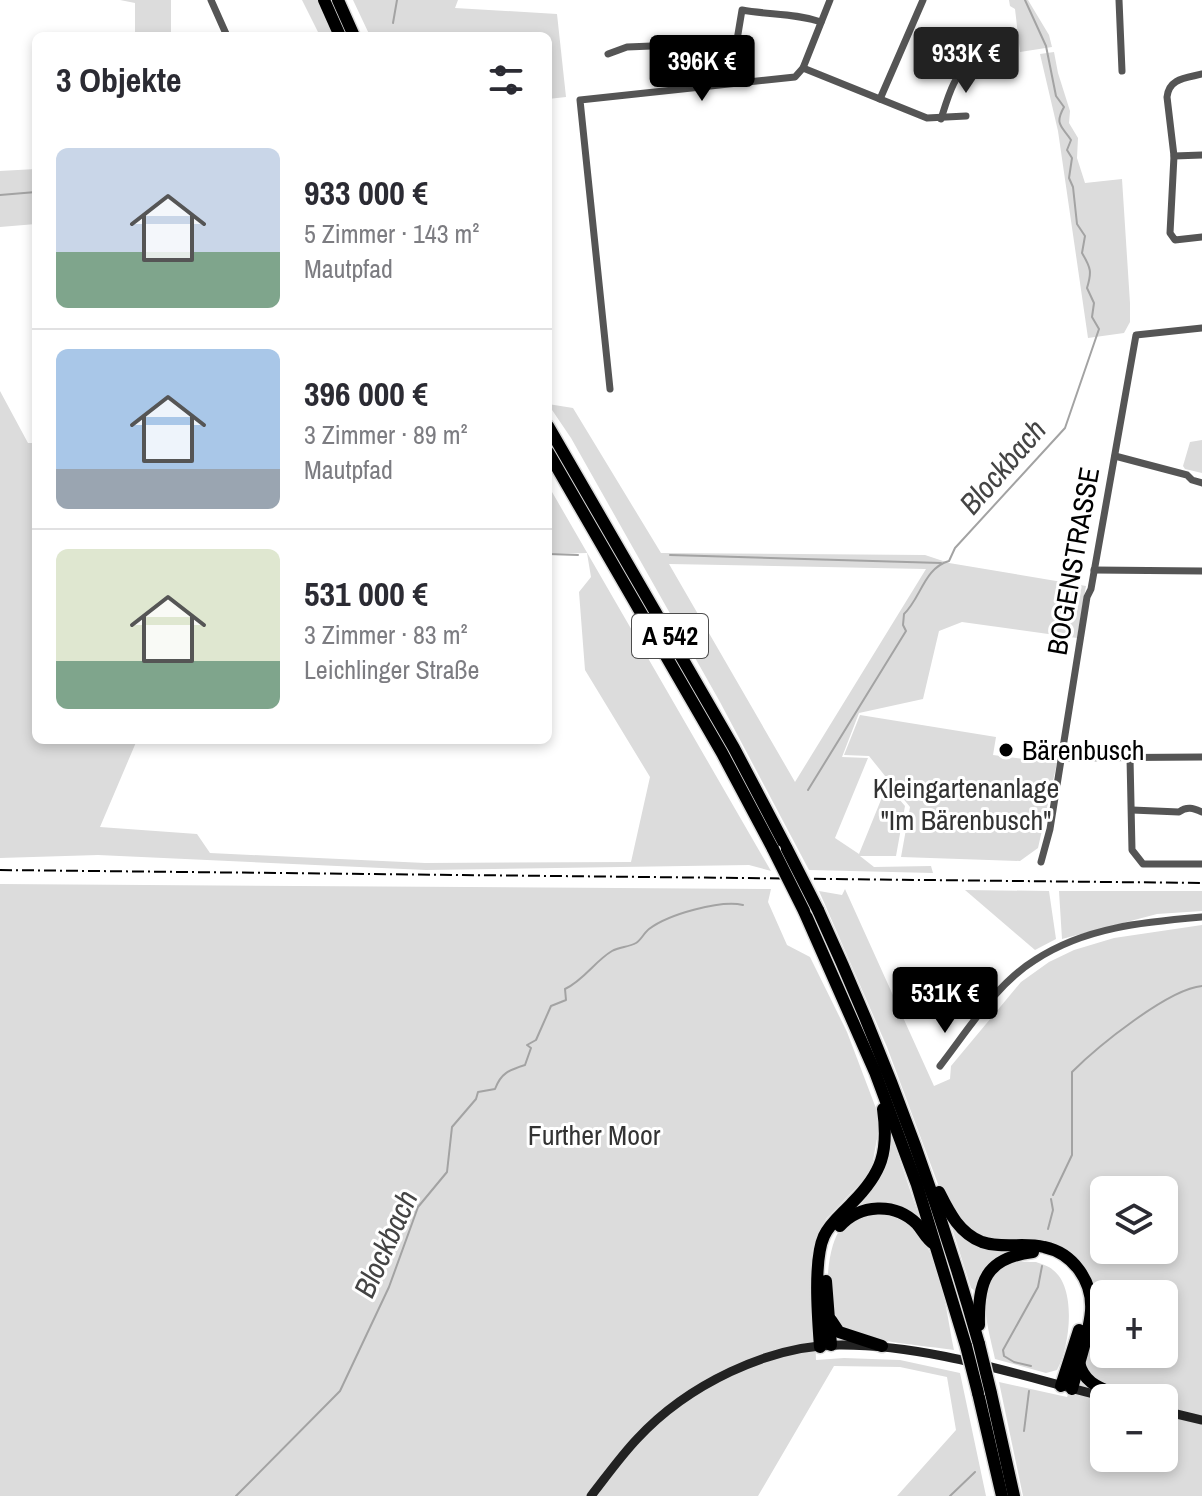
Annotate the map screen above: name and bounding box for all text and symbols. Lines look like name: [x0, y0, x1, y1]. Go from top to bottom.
pin: 933K €: [901, 27, 1031, 95]
pin: 396K €: [637, 35, 767, 103]
text: 933K €: [932, 35, 1000, 70]
text: 396K €: [668, 43, 736, 78]
text: 3 Objekte: [56, 57, 182, 103]
icon: filters: [484, 58, 528, 102]
text: 933 000 €: [304, 170, 428, 216]
icon: home: [120, 180, 216, 276]
text: 5 Zimmer · 143 m²: [304, 216, 479, 251]
text: Mautpfad: [304, 251, 393, 286]
text: 396 000 €: [304, 371, 428, 417]
icon: home: [120, 381, 216, 477]
water label: Blockbach: [950, 410, 1055, 522]
text: 3 Zimmer · 89 m²: [304, 417, 468, 452]
text: Mautpfad: [304, 452, 393, 487]
street label: BOGENSTRASSE: [1038, 464, 1108, 658]
text: 531 000 €: [304, 571, 428, 617]
icon: home: [120, 581, 216, 677]
road number: A 542: [632, 614, 708, 658]
text: 3 Zimmer · 83 m²: [304, 617, 468, 652]
text: Leichlinger Straße: [304, 652, 479, 687]
place label: Bärenbusch: [1022, 731, 1145, 769]
marker: Bärenbusch: [997, 741, 1015, 759]
park label: Kleingartenanlage "Im Bärenbusch": [873, 769, 1059, 839]
pin: 531K €: [880, 967, 1010, 1035]
text: 531K €: [911, 975, 979, 1010]
park label: Further Moor: [528, 1116, 661, 1154]
map controls: [1090, 1176, 1178, 1472]
button: layers: [1090, 1176, 1178, 1264]
water label: Blockbach: [344, 1184, 426, 1304]
button: +: [1090, 1280, 1178, 1368]
button: −: [1090, 1384, 1178, 1472]

